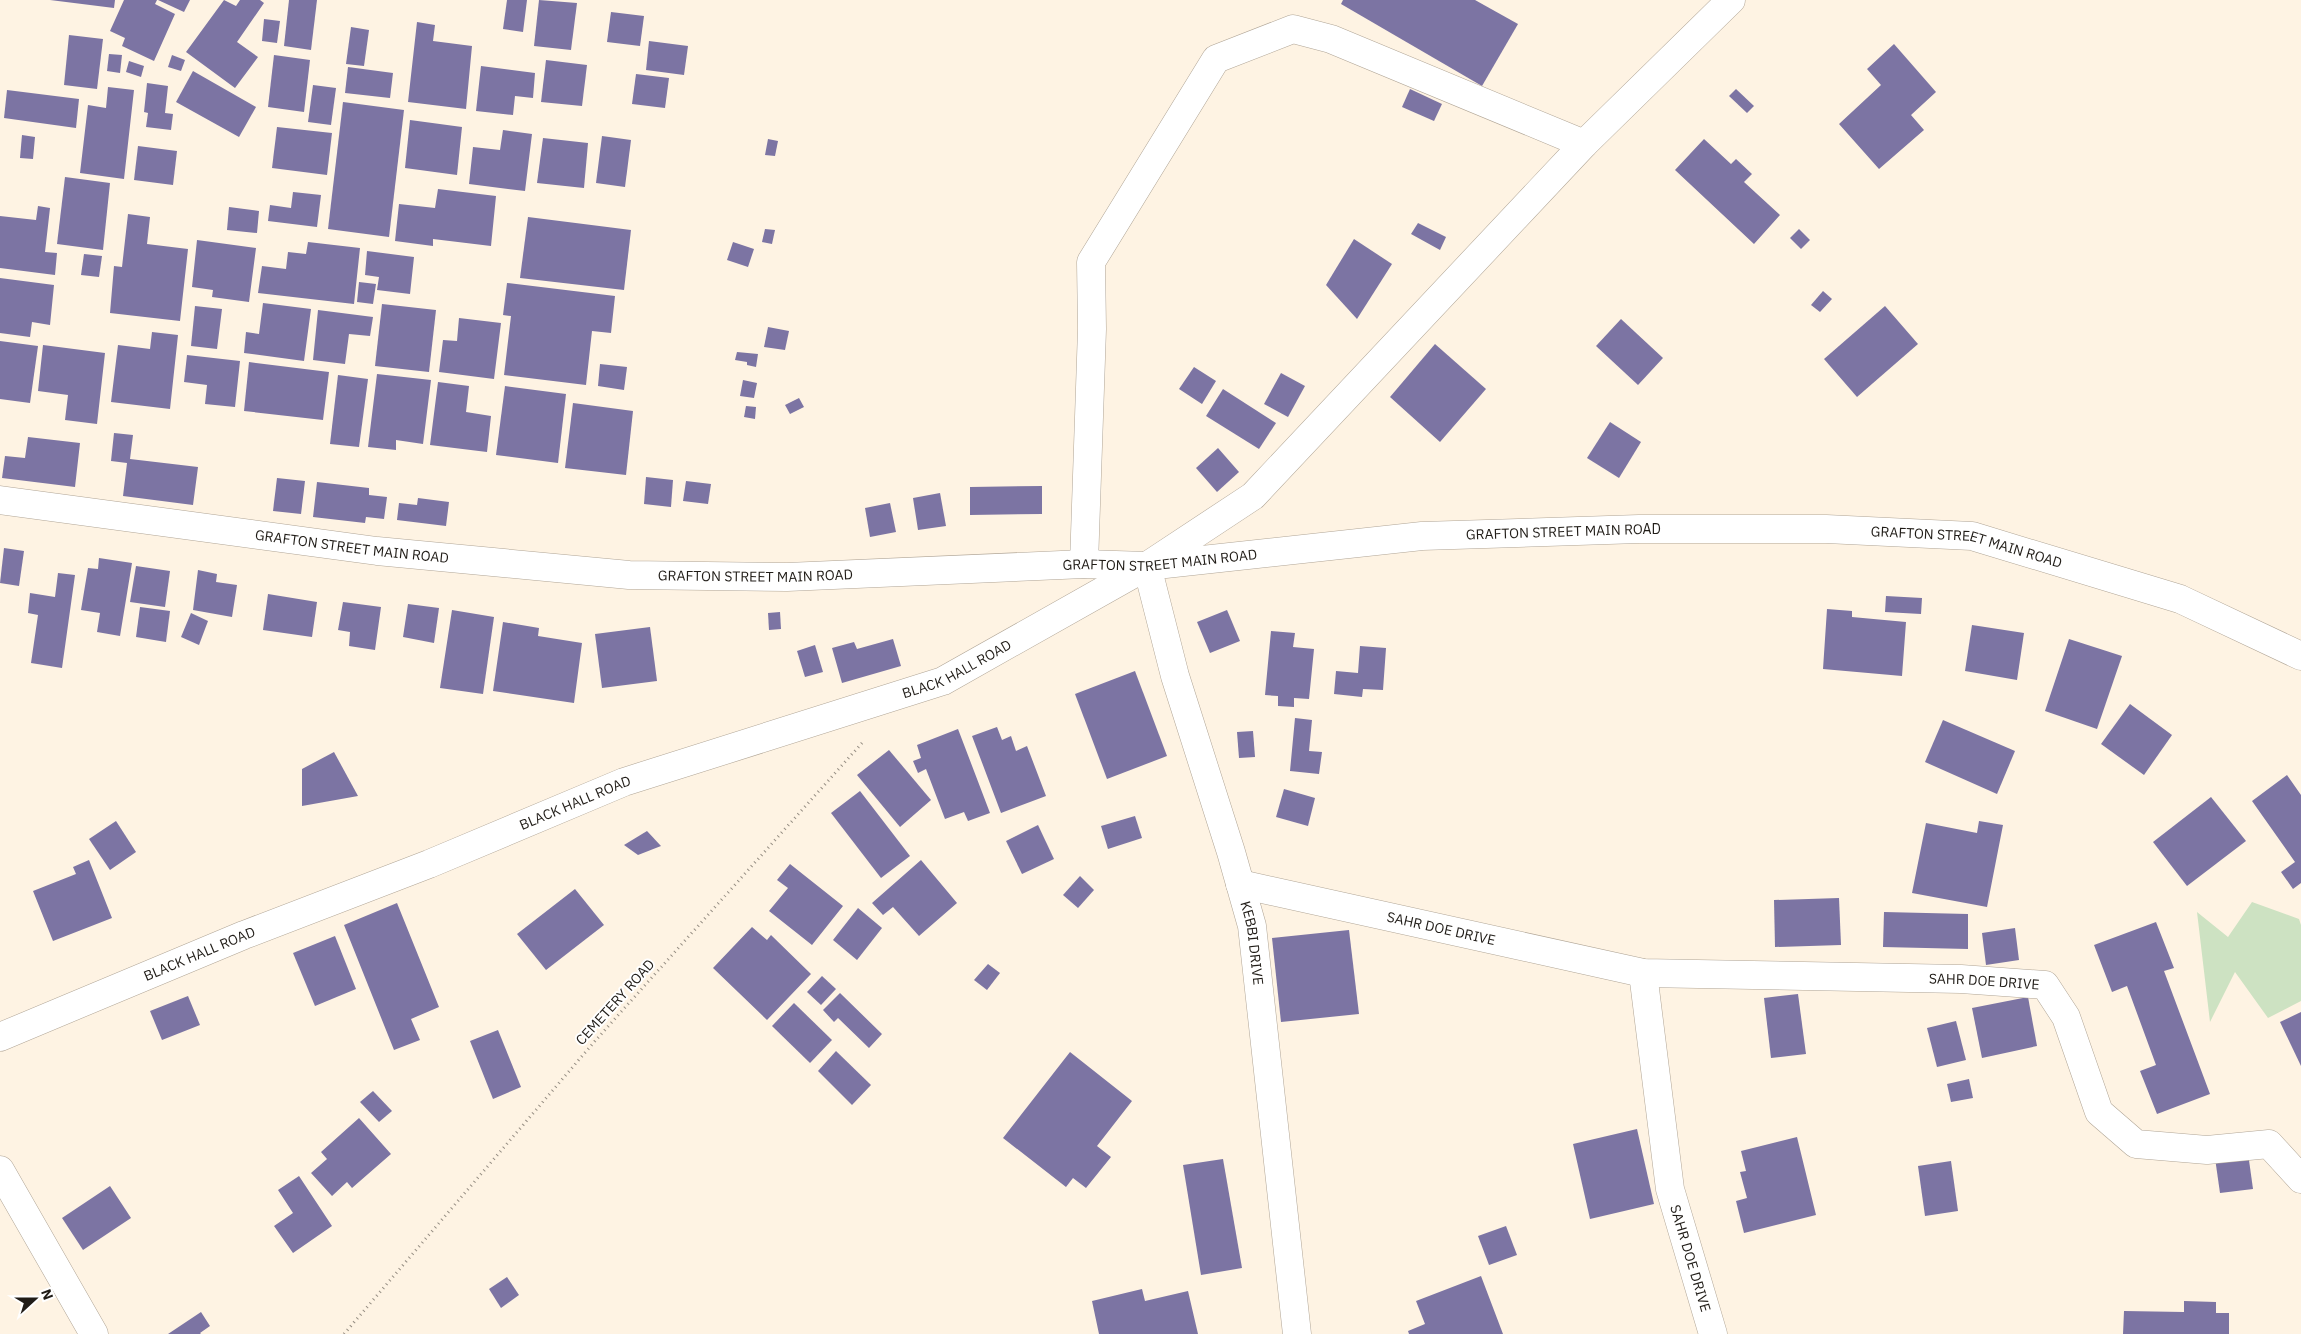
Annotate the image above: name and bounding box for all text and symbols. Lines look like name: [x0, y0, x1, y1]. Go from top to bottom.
street label: GRAFTON STREET MAIN ROAD: [1466, 520, 1661, 544]
street label: GRAFTON STREET MAIN ROAD: [1870, 522, 2064, 572]
street label: GRAFTON STREET MAIN ROAD: [254, 526, 450, 567]
street label: GRAFTON STREET MAIN ROAD: [1062, 545, 1258, 575]
street label: GRAFTON STREET MAIN ROAD: [658, 565, 853, 586]
street label: BLACK HALL ROAD: [900, 635, 1014, 702]
street label: BLACK HALL ROAD: [517, 771, 633, 834]
street label: KEBBI DRIVE: [1236, 899, 1267, 986]
street label: SAHR DOE DRIVE: [1385, 908, 1497, 949]
street label: BLACK HALL ROAD: [141, 923, 258, 985]
street label: CEMETERY ROAD: [572, 955, 658, 1049]
street label: SAHR DOE DRIVE: [1929, 969, 2040, 994]
street label: SAHR DOE DRIVE: [1666, 1203, 1715, 1314]
north arrow: [10, 1274, 60, 1324]
text: N: [37, 1286, 57, 1302]

